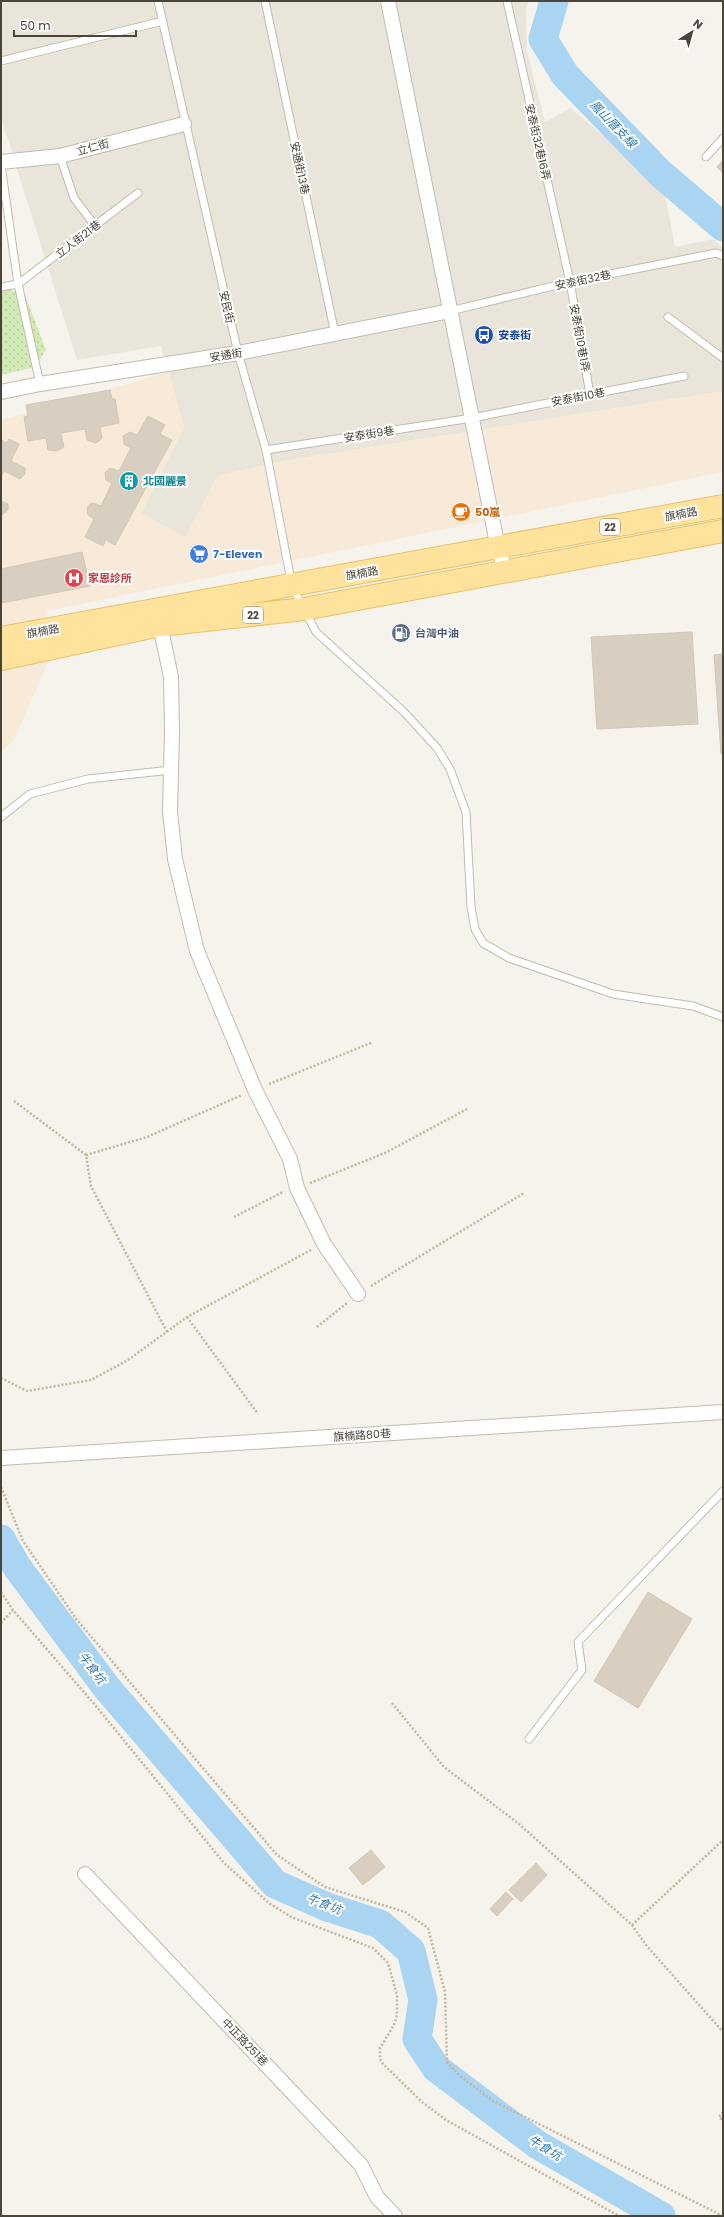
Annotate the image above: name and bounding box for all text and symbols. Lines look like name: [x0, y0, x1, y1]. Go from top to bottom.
scale bar: [14, 12, 136, 38]
north arrow: [672, 12, 712, 52]
text: N: [690, 15, 706, 33]
text: 50 m: [20, 17, 51, 34]
water label: 鳳山厝支線: [586, 96, 642, 153]
street label: 安泰街32巷16弄: [521, 102, 555, 182]
street label: 立仁街: [75, 135, 111, 159]
street label: 安通街13巷: [287, 140, 313, 196]
street label: 立人街21巷: [52, 216, 104, 262]
street label: 安泰街32巷: [554, 266, 612, 294]
street label: 安民街: [215, 289, 239, 325]
street label: 安泰街10巷1弄: [566, 303, 594, 373]
bus stop icon: 安泰街: [473, 324, 495, 346]
place label: 安泰街: [498, 327, 531, 343]
street label: 安通街: [208, 345, 244, 365]
street label: 安泰街10巷: [550, 384, 606, 410]
street label: 安泰街9巷: [343, 422, 395, 446]
building icon: 北國麗景: [118, 470, 140, 492]
place label: 北國麗景: [143, 473, 187, 489]
cafe icon: 50嵐: [450, 501, 472, 523]
street label: 旗楠路: [663, 503, 699, 525]
place label: 50嵐: [475, 504, 500, 520]
road number: 22: [600, 519, 620, 535]
supermarket icon: 7-Eleven: [188, 543, 210, 565]
place label: 7-Eleven: [213, 546, 262, 562]
street label: 旗楠路: [344, 562, 380, 584]
hospital icon: 家恩診所: [63, 567, 85, 589]
place label: 家恩診所: [88, 570, 132, 586]
road number: 22: [243, 607, 263, 623]
street label: 旗楠路: [25, 620, 61, 642]
fuel station icon: 台灣中油: [390, 622, 412, 644]
place label: 台灣中油: [415, 625, 459, 641]
street label: 旗楠路80巷: [333, 1425, 391, 1445]
water label: 牛食坑: [75, 1648, 111, 1689]
water label: 牛食坑: [304, 1889, 346, 1919]
street label: 中正路251巷: [218, 2015, 272, 2069]
water label: 牛食坑: [525, 2131, 567, 2165]

